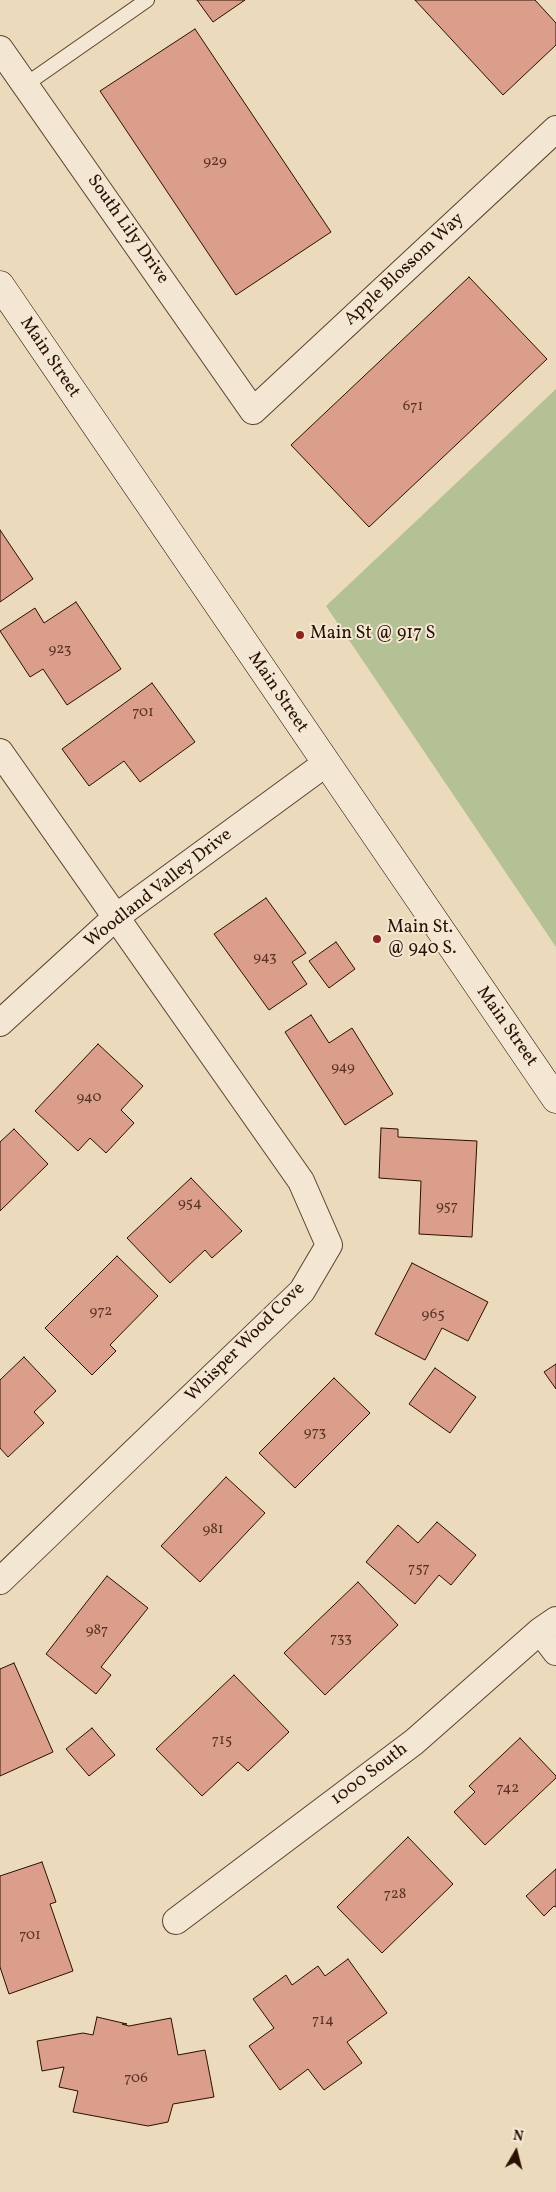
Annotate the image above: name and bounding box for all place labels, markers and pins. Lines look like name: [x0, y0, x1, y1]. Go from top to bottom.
place label: Main St @ 917 S: [310, 624, 435, 646]
marker: Main St @ 917 S: [294, 629, 306, 641]
place label: Main St. @ 940 S.: [387, 918, 456, 961]
marker: Main St. @ 940 S.: [371, 933, 383, 945]

